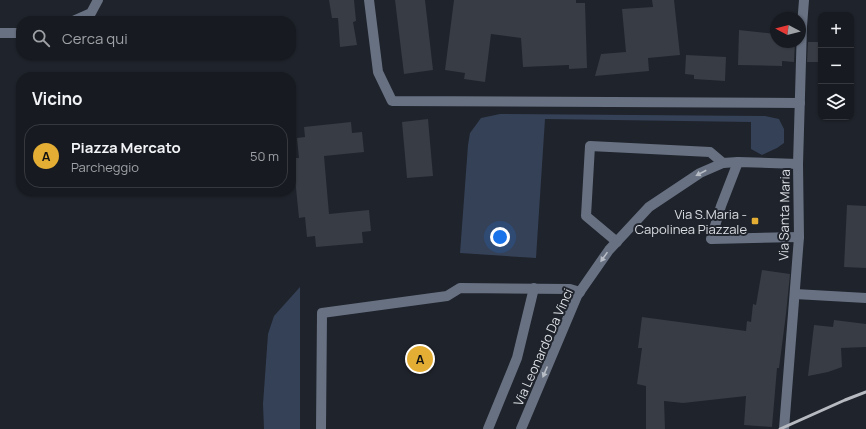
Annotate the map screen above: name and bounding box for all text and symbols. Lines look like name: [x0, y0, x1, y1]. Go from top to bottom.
north arrow: [770, 12, 806, 48]
map controls: [818, 12, 854, 120]
button: +: [818, 12, 854, 48]
search box: [16, 16, 296, 60]
icon: search: [30, 27, 52, 49]
text: Cerca qui: [62, 28, 128, 49]
button: −: [818, 48, 854, 84]
button: layers: [818, 84, 854, 120]
text: Vicino: [32, 87, 83, 110]
text: Piazza Mercato: [71, 137, 181, 158]
text: A: [42, 147, 50, 165]
text: 50 m: [250, 147, 279, 165]
text: Parcheggio: [71, 158, 139, 176]
street label: Via Santa Maria: [774, 169, 794, 261]
one-way arrow: [696, 170, 707, 176]
place label: Via S.Maria - Capolinea Piazzale: [635, 205, 747, 238]
marker: Via S.Maria - Capolinea Piazzale: [750, 216, 760, 226]
your location: [490, 227, 510, 247]
one-way arrow: [600, 252, 608, 262]
street label: Via Leonardo Da Vinci: [509, 285, 577, 409]
pin: A: [407, 344, 433, 374]
one-way arrow: [542, 367, 548, 378]

